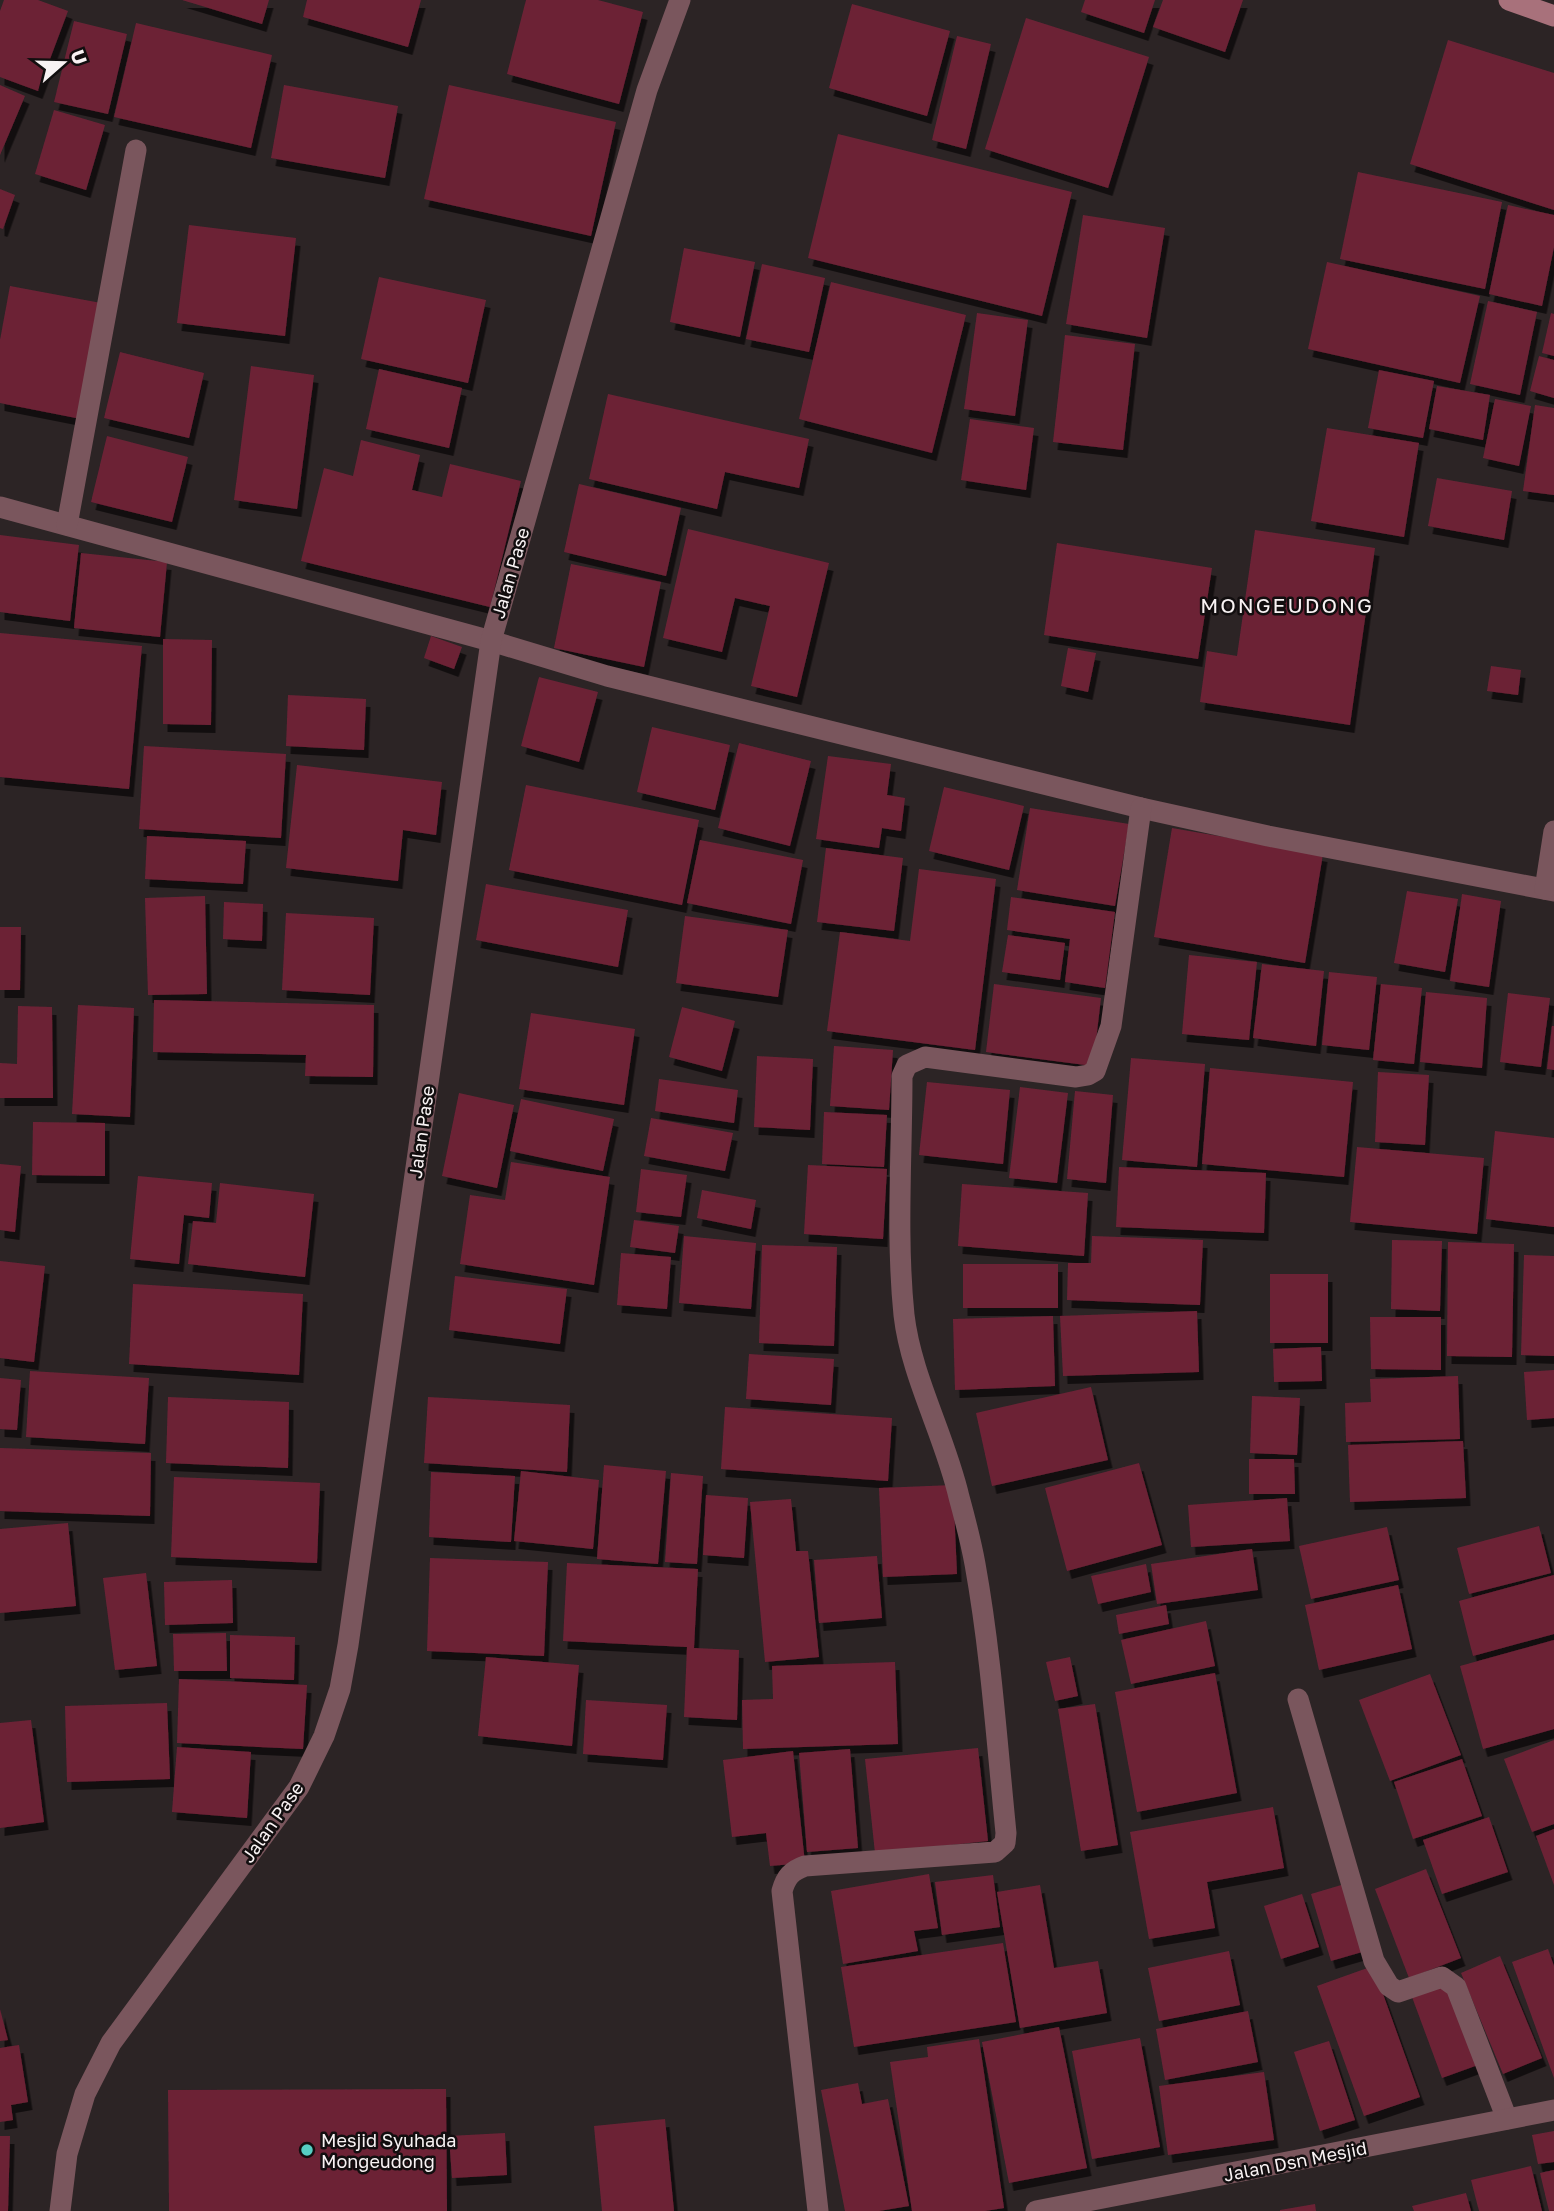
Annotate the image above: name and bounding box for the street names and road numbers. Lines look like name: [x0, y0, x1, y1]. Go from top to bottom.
street label: Jalan Pase: [487, 525, 533, 621]
street label: Jalan Pase: [404, 1084, 438, 1180]
street label: Jalan Pase: [236, 1777, 308, 1867]
street label: Jalan Dsn Mesjid: [1221, 2136, 1369, 2186]

